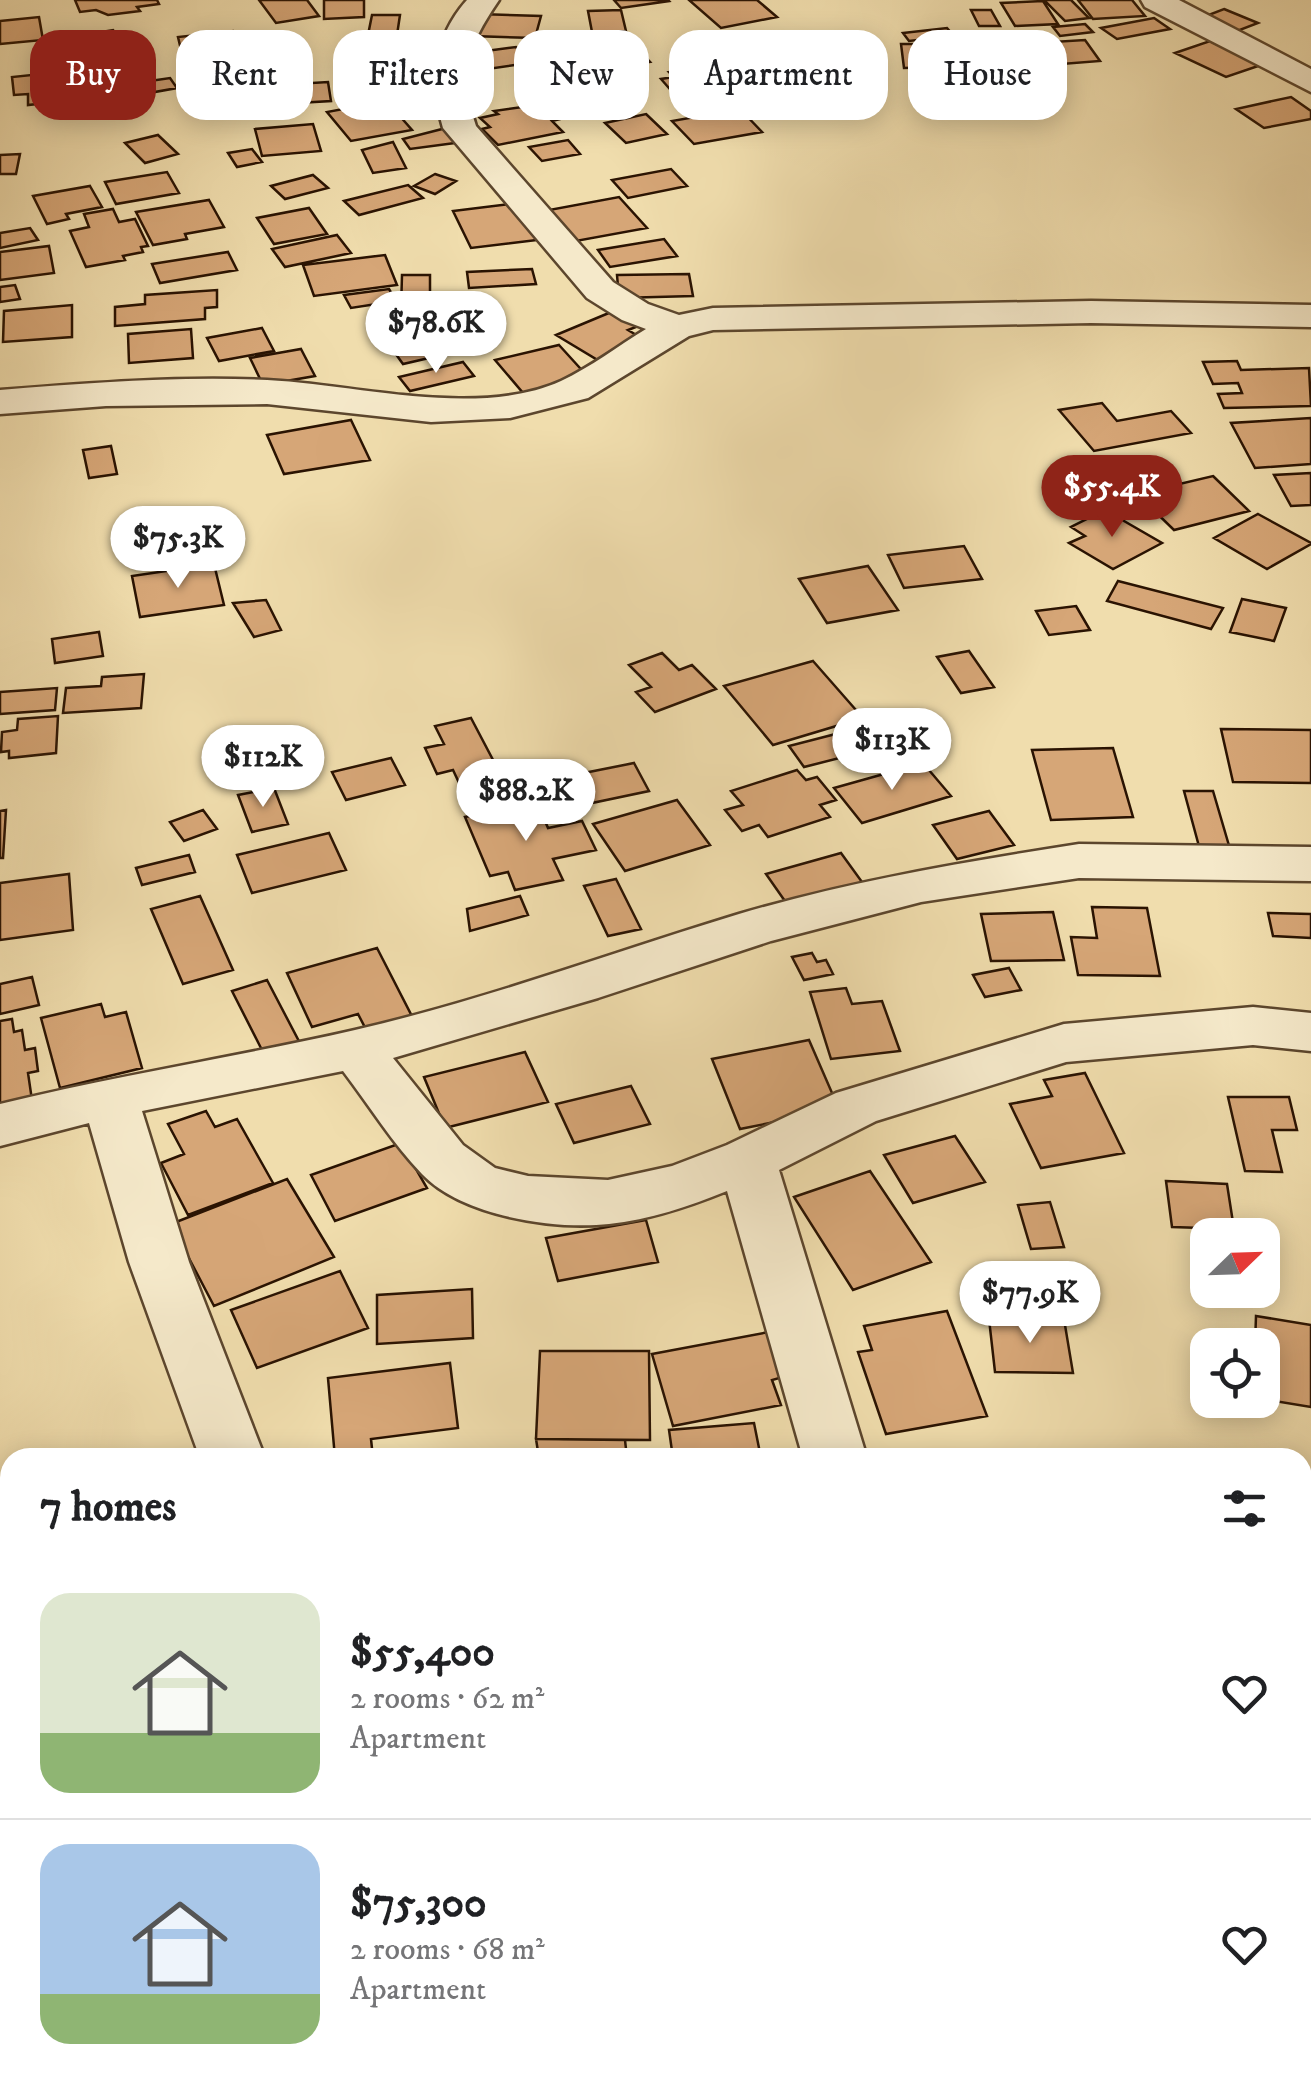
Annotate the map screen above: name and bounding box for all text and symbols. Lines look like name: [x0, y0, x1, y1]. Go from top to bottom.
chip: Buy: [30, 30, 156, 120]
chip: Rent: [176, 30, 313, 120]
chip: Filters: [333, 30, 494, 120]
chip: New: [514, 30, 649, 120]
chip: Apartment: [669, 30, 888, 120]
chip: House: [908, 30, 1067, 120]
pin: $78.6K: [355, 291, 517, 376]
text: $78.6K: [387, 303, 485, 343]
pin: $55.4K: [1031, 455, 1193, 540]
text: $55.4K: [1063, 467, 1161, 507]
pin: $75.3K: [97, 506, 259, 591]
text: $75.3K: [132, 518, 224, 558]
pin: $113K: [822, 708, 962, 793]
text: $113K: [854, 720, 930, 760]
pin: $112K: [193, 725, 333, 810]
text: $112K: [223, 737, 303, 777]
pin: $88.2K: [445, 759, 607, 844]
text: $88.2K: [478, 771, 574, 811]
north arrow: [1190, 1218, 1280, 1308]
map controls: [1190, 1218, 1280, 1418]
pin: $77.9K: [949, 1261, 1111, 1346]
text: $77.9K: [981, 1273, 1079, 1313]
button: locate: [1190, 1328, 1280, 1418]
icon: filters: [1217, 1481, 1272, 1536]
text: 7 homes: [40, 1482, 176, 1534]
text: $55,400: [350, 1627, 495, 1679]
icon: home: [120, 1633, 240, 1753]
icon: heart: [1217, 1666, 1272, 1721]
text: 2 rooms · 62 m²: [350, 1679, 544, 1719]
text: Apartment: [350, 1719, 486, 1759]
text: $75,300: [350, 1878, 487, 1930]
icon: home: [120, 1884, 240, 2004]
icon: heart: [1217, 1917, 1272, 1972]
text: 2 rooms · 68 m²: [350, 1930, 545, 1970]
text: Apartment: [350, 1970, 486, 2010]

